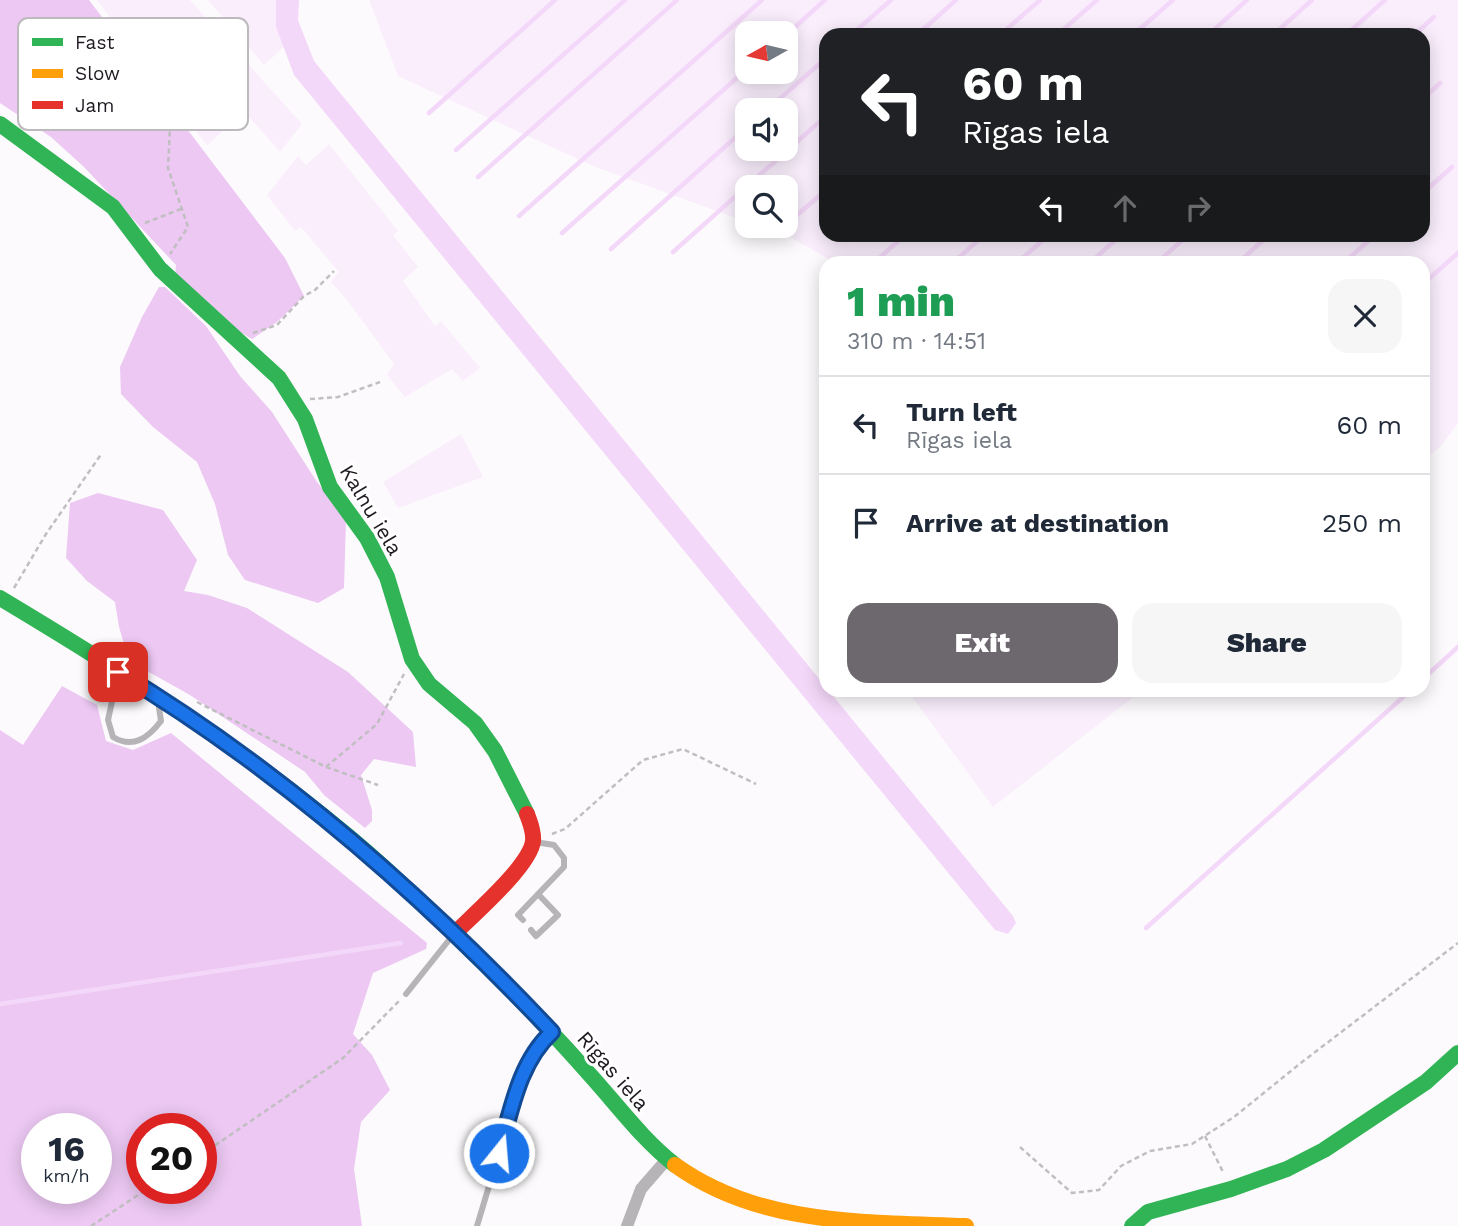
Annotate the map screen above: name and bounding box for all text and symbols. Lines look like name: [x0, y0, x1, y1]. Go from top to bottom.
legend: [18, 18, 248, 130]
north arrow: [735, 21, 798, 84]
map controls: [735, 21, 798, 238]
text: Fast: [75, 31, 114, 54]
text: 60 m: [962, 54, 1084, 112]
icon: left: [847, 56, 938, 147]
text: Slow: [75, 62, 120, 85]
text: Jam: [75, 94, 114, 117]
button: sound: [735, 98, 798, 161]
text: Rīgas iela: [962, 113, 1109, 151]
button: search: [735, 175, 798, 238]
icon: left: [1033, 189, 1071, 227]
icon: ahead: [1106, 189, 1144, 227]
icon: right: [1179, 189, 1217, 227]
text: 1 min: [847, 277, 955, 326]
button: close: [1328, 279, 1402, 353]
text: 310 m · 14:51: [847, 328, 986, 355]
text: Turn left: [906, 397, 1017, 427]
icon: left: [847, 406, 885, 444]
text: 60 m: [1336, 410, 1402, 440]
text: Rīgas iela: [906, 427, 1012, 454]
street label: Kalnu iela: [335, 460, 408, 560]
icon: arrive: [847, 504, 885, 542]
text: Arrive at destination: [906, 508, 1169, 538]
text: 250 m: [1322, 508, 1402, 538]
button: Exit: [847, 603, 1118, 683]
button: Share: [1132, 603, 1402, 683]
pin: [88, 642, 148, 702]
icon: arrive: [99, 653, 137, 691]
street label: Rīgas iela: [572, 1026, 655, 1115]
speed limit sign: 20: [126, 1113, 217, 1204]
position arrow: [462, 1116, 536, 1190]
text: 16: [48, 1128, 85, 1170]
text: km/h: [43, 1165, 90, 1186]

